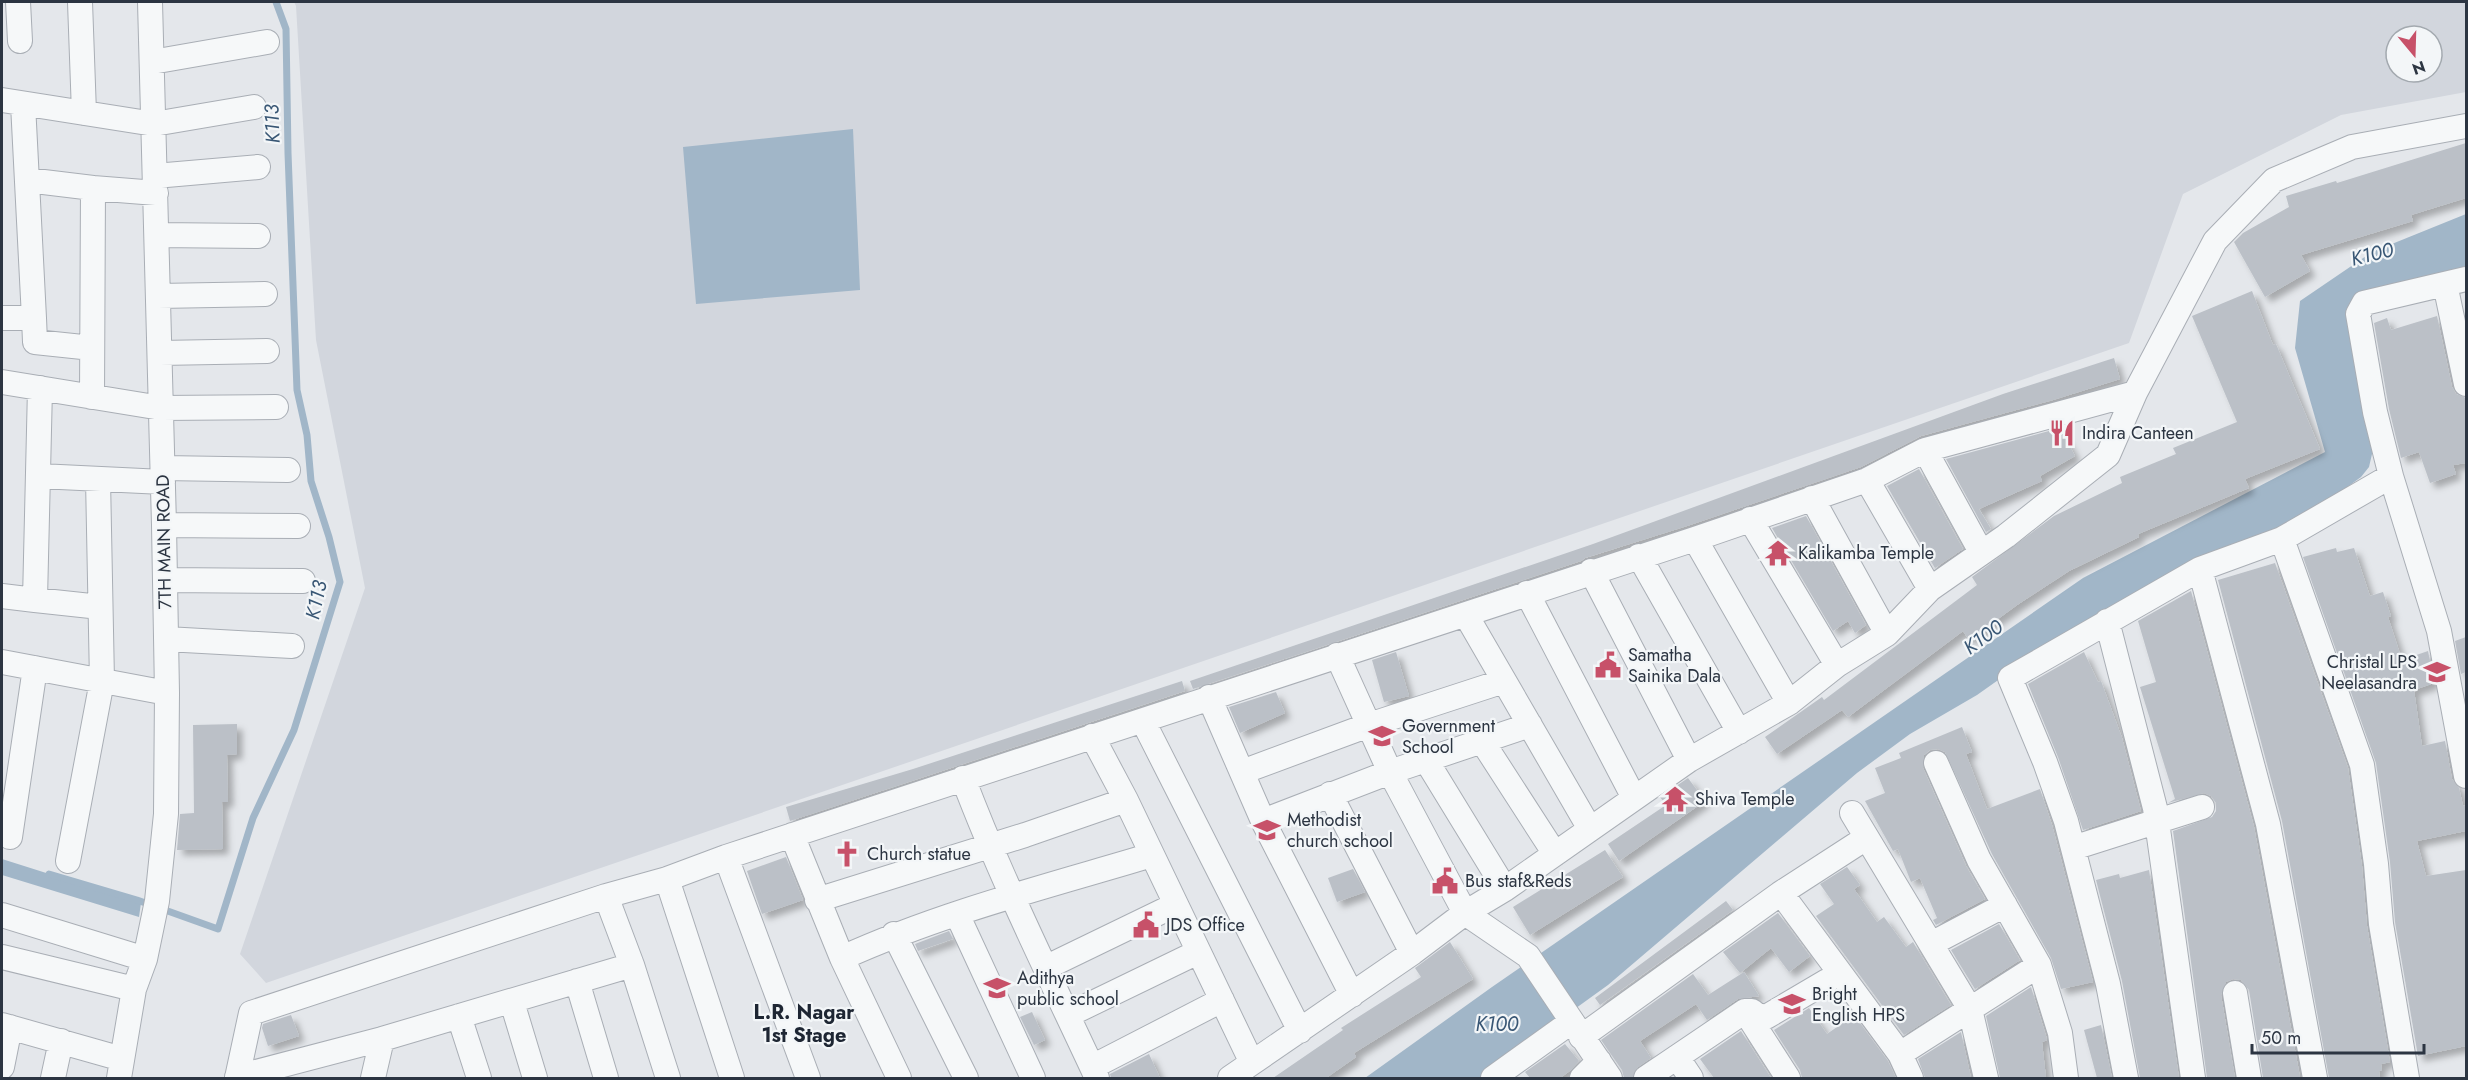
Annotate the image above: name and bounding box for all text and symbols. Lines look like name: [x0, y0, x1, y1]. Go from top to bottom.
north arrow: [2384, 24, 2444, 84]
text: N: [2409, 55, 2428, 81]
water label: K113: [257, 104, 288, 144]
water label: K100: [2348, 235, 2397, 274]
restaurant icon: Indira Canteen: [2047, 418, 2077, 448]
place label: Indira Canteen: [2082, 420, 2194, 446]
street label: 7TH MAIN ROAD: [150, 474, 178, 610]
temple icon: Kalikamba Temple: [1763, 538, 1793, 568]
place label: Kalikamba Temple: [1798, 540, 1934, 566]
water label: K113: [298, 578, 335, 622]
water label: K100: [1957, 613, 2009, 662]
place label: Samatha Sainika Dala: [1628, 642, 1721, 689]
place label: Christal LPS Neelasandra: [2321, 649, 2417, 696]
public building icon: Samatha Sainika Dala: [1593, 650, 1623, 680]
school or university icon: Christal LPS Neelasandra: [2422, 657, 2452, 687]
place label: Government School: [1402, 713, 1496, 760]
school or university icon: Government School: [1367, 721, 1397, 751]
temple icon: Shiva Temple: [1660, 784, 1690, 814]
place label: Shiva Temple: [1695, 786, 1795, 812]
place label: Methodist church school: [1287, 807, 1393, 854]
school or university icon: Methodist church school: [1252, 815, 1282, 845]
church icon: Church statue: [832, 839, 862, 869]
place label: Church statue: [867, 841, 971, 867]
public building icon: Bus staf&Reds: [1430, 866, 1460, 896]
place label: Bus staf&Reds: [1465, 868, 1572, 894]
public building icon: JDS Office: [1131, 910, 1161, 940]
place label: JDS Office: [1164, 912, 1245, 938]
place label: Adithya public school: [1017, 965, 1119, 1012]
school or university icon: Adithya public school: [982, 973, 1012, 1003]
place label: Bright English HPS: [1812, 981, 1905, 1028]
school or university icon: Bright English HPS: [1777, 989, 1807, 1019]
district label: L.R. Nagar 1st Stage: [754, 998, 855, 1050]
water label: K100: [1476, 1010, 1519, 1039]
scale bar: [2252, 1017, 2424, 1055]
text: 50 m: [2261, 1025, 2301, 1051]

